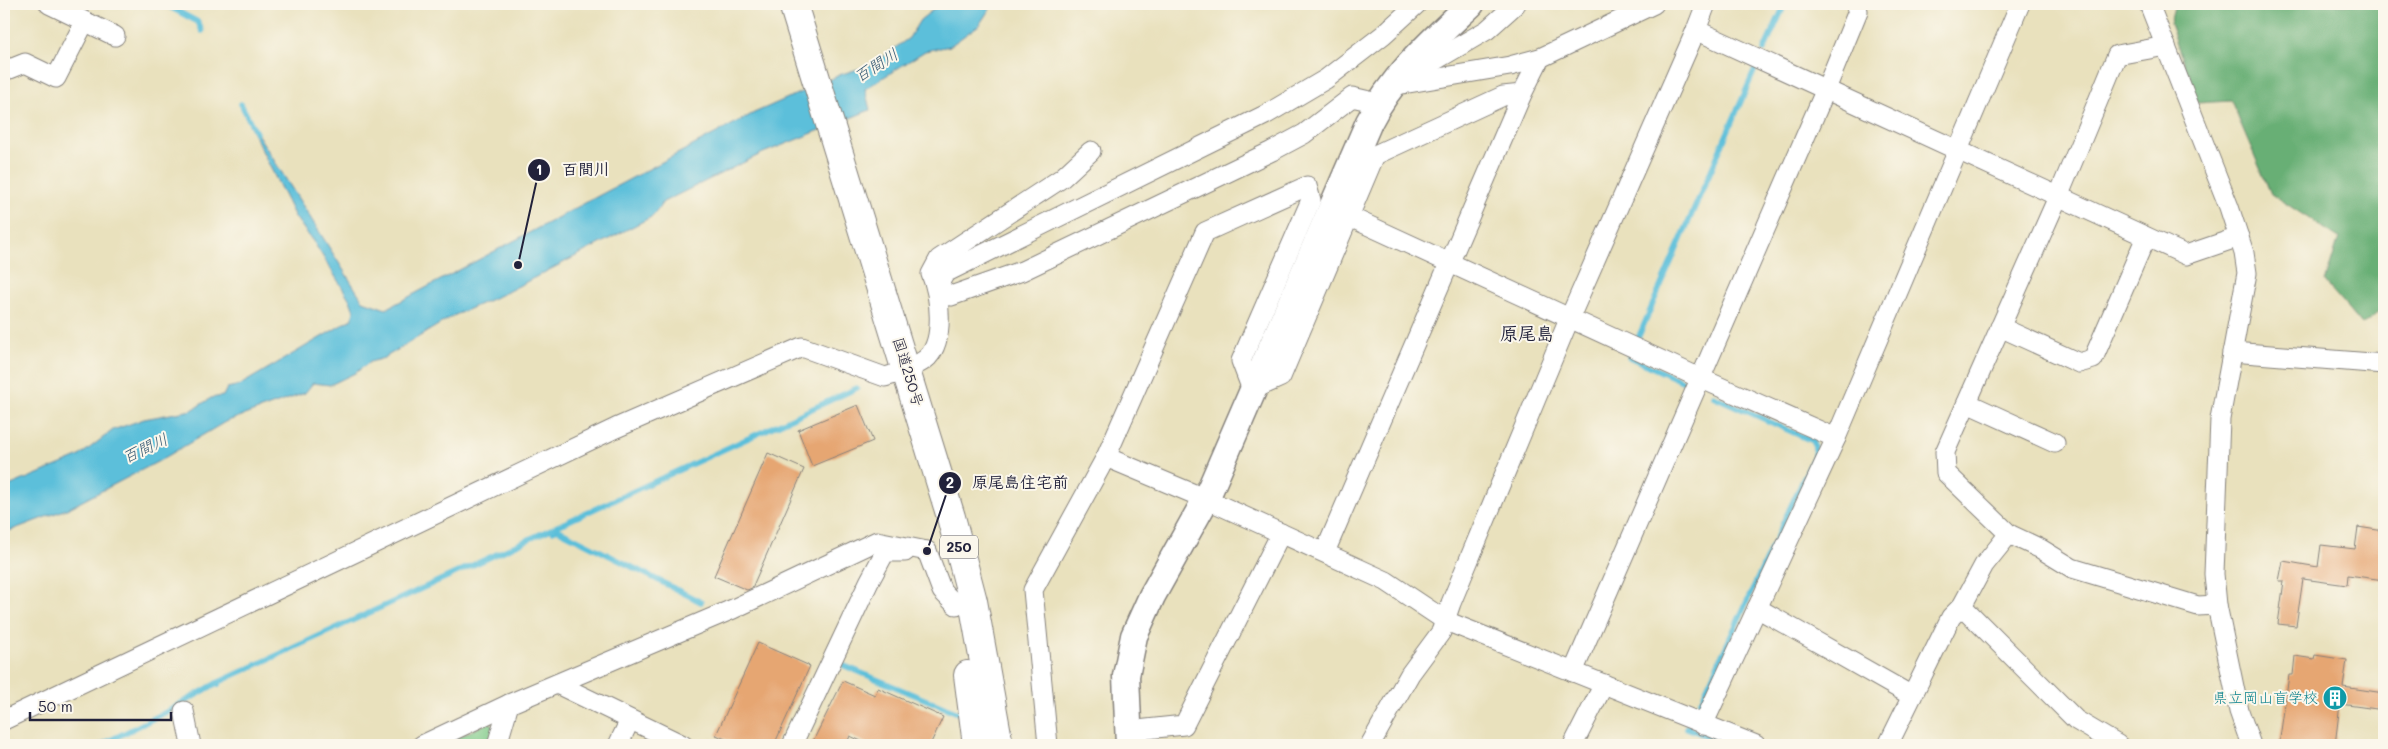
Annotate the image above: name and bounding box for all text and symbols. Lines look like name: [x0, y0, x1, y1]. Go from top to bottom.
water label: 百間川: [850, 43, 902, 86]
callout: 百間川: [527, 154, 620, 185]
text: 百間川: [562, 158, 610, 179]
text: 1: [536, 159, 542, 179]
district label: 原尾島: [1500, 321, 1554, 345]
street label: 国道250号: [889, 335, 929, 409]
water label: 百間川: [119, 428, 171, 467]
callout: 原尾島住宅前: [937, 467, 1078, 498]
text: 原尾島住宅前: [972, 471, 1068, 492]
text: 2: [946, 472, 954, 492]
road number: 250: [940, 536, 978, 558]
building icon: 県立岡山盲学校: [2322, 685, 2348, 711]
place label: 県立岡山盲学校: [2213, 687, 2318, 707]
scale bar: [30, 689, 171, 721]
text: 50 m: [38, 696, 73, 716]

